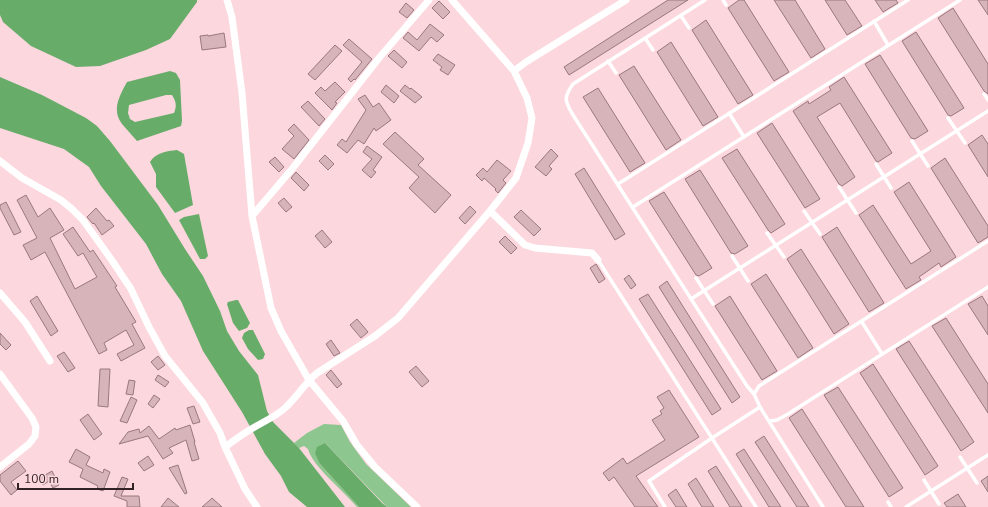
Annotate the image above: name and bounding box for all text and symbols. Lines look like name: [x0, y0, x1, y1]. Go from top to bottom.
scale bar: [18, 465, 133, 491]
text: 100 m: [24, 471, 59, 487]

